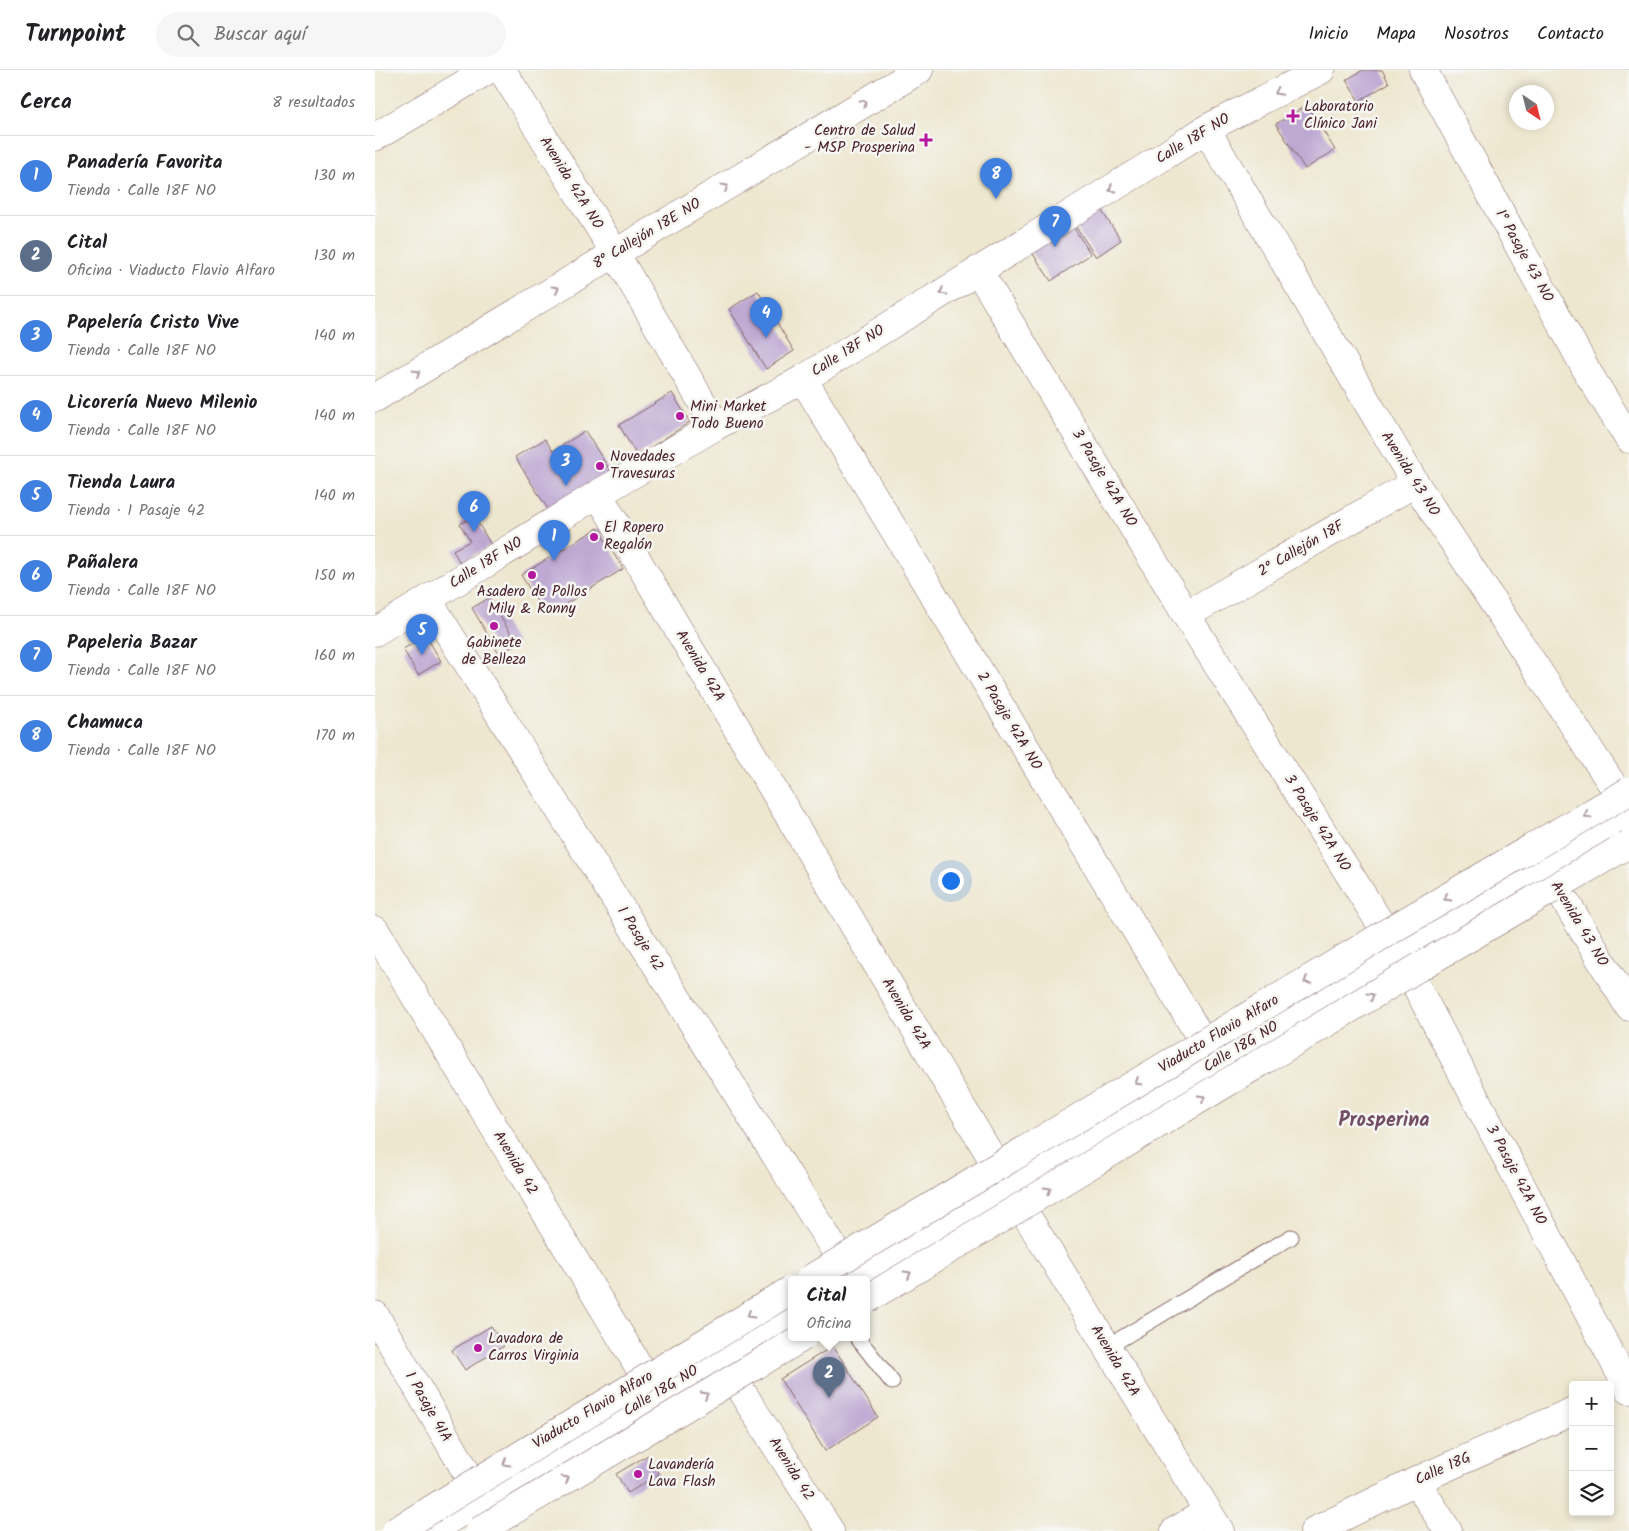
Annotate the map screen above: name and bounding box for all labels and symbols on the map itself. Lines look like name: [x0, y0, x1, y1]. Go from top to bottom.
north arrow: [1509, 85, 1554, 130]
one-way arrow: [1274, 86, 1283, 96]
place label: Laboratorio Clínico Jani: [1304, 95, 1378, 136]
one-way arrow: [859, 99, 868, 109]
street label: Calle 18F NO: [1151, 107, 1235, 171]
marker: Laboratorio Clínico Jani: [1286, 109, 1300, 123]
place label: Centro de Salud - MSP Prosperina: [804, 119, 916, 160]
street label: Avenida 42A NO: [533, 132, 609, 234]
marker: Centro de Salud - MSP Prosperina: [919, 133, 933, 147]
pin: 8: [980, 158, 1012, 199]
one-way arrow: [1108, 182, 1117, 192]
one-way arrow: [719, 183, 728, 193]
street label: 8° Callejón 18E NO: [588, 192, 706, 276]
street label: 1° Pasaje 43 NO: [1488, 205, 1560, 307]
pin: 7: [1039, 206, 1071, 247]
one-way arrow: [550, 285, 559, 295]
one-way arrow: [940, 286, 949, 295]
pin: 4: [750, 297, 782, 338]
street label: Calle 18F NO: [806, 319, 890, 383]
one-way arrow: [411, 369, 420, 379]
place label: Mini Market Todo Bueno: [690, 395, 767, 436]
marker: Mini Market Todo Bueno: [674, 410, 686, 422]
street label: 3 Pasaje 42A NO: [1065, 424, 1143, 532]
street label: Avenida 43 NO: [1374, 427, 1446, 521]
pin: 3: [550, 445, 582, 486]
place label: Novedades Travesuras: [610, 445, 676, 486]
marker: Novedades Travesuras: [594, 460, 606, 472]
pin: 6: [458, 491, 490, 532]
street label: 2° Callejón 18F: [1253, 514, 1350, 583]
place label: El Ropero Regalón: [604, 516, 664, 557]
pin: 1: [538, 520, 570, 561]
street label: Calle 18F NO: [444, 531, 528, 595]
marker: El Ropero Regalón: [588, 531, 600, 543]
marker: Asadero de Pollos Mily & Ronny: [526, 569, 538, 581]
place label: Asadero de Pollos Mily & Ronny: [477, 580, 588, 621]
pin: 5: [406, 614, 438, 655]
marker: Gabinete de Belleza: [488, 620, 500, 632]
street label: Avenida 42A: [669, 625, 731, 707]
place label: Gabinete de Belleza: [462, 631, 526, 672]
street label: 2 Pasaje 42A NO: [970, 667, 1048, 775]
street label: 3 Pasaje 42A NO: [1277, 769, 1357, 877]
one-way arrow: [1583, 809, 1592, 819]
your location: [938, 868, 964, 894]
street label: Avenida 43 NO: [1544, 876, 1614, 972]
one-way arrow: [1443, 891, 1452, 901]
street label: 1 Pasaje 42: [611, 902, 669, 976]
street label: Avenida 42A: [875, 973, 937, 1055]
one-way arrow: [1304, 974, 1313, 984]
street label: Viaducto Flavio Alfaro: [1154, 988, 1284, 1080]
one-way arrow: [1366, 992, 1375, 1002]
street label: Calle 18G NO: [1199, 1015, 1283, 1079]
one-way arrow: [1134, 1076, 1143, 1086]
one-way arrow: [1197, 1094, 1206, 1104]
district label: Prosperina: [1339, 1105, 1429, 1137]
street label: 3 Pasaje 42A NO: [1479, 1120, 1553, 1230]
street label: Avenida 42: [486, 1126, 544, 1200]
one-way arrow: [1042, 1187, 1051, 1197]
one-way arrow: [903, 1270, 912, 1280]
one-way arrow: [746, 1309, 755, 1319]
street label: Avenida 42A: [1084, 1320, 1146, 1402]
place label: Lavadora de Carros Virginia: [488, 1327, 579, 1368]
marker: Lavadora de Carros Virginia: [472, 1342, 484, 1354]
pin: 2: [813, 1357, 845, 1398]
street label: Calle 18G NO: [619, 1359, 703, 1423]
street label: Viaducto Flavio Alfaro: [528, 1364, 658, 1456]
street label: 1 Pasaje 41A: [398, 1367, 458, 1447]
one-way arrow: [700, 1392, 709, 1402]
street label: Avenida 42: [762, 1432, 820, 1506]
street label: Calle 18G: [1411, 1446, 1475, 1492]
place label: Lavandería Lava Flash: [648, 1453, 716, 1494]
one-way arrow: [503, 1457, 512, 1467]
marker: Lavandería Lava Flash: [632, 1468, 644, 1480]
one-way arrow: [561, 1475, 570, 1485]

